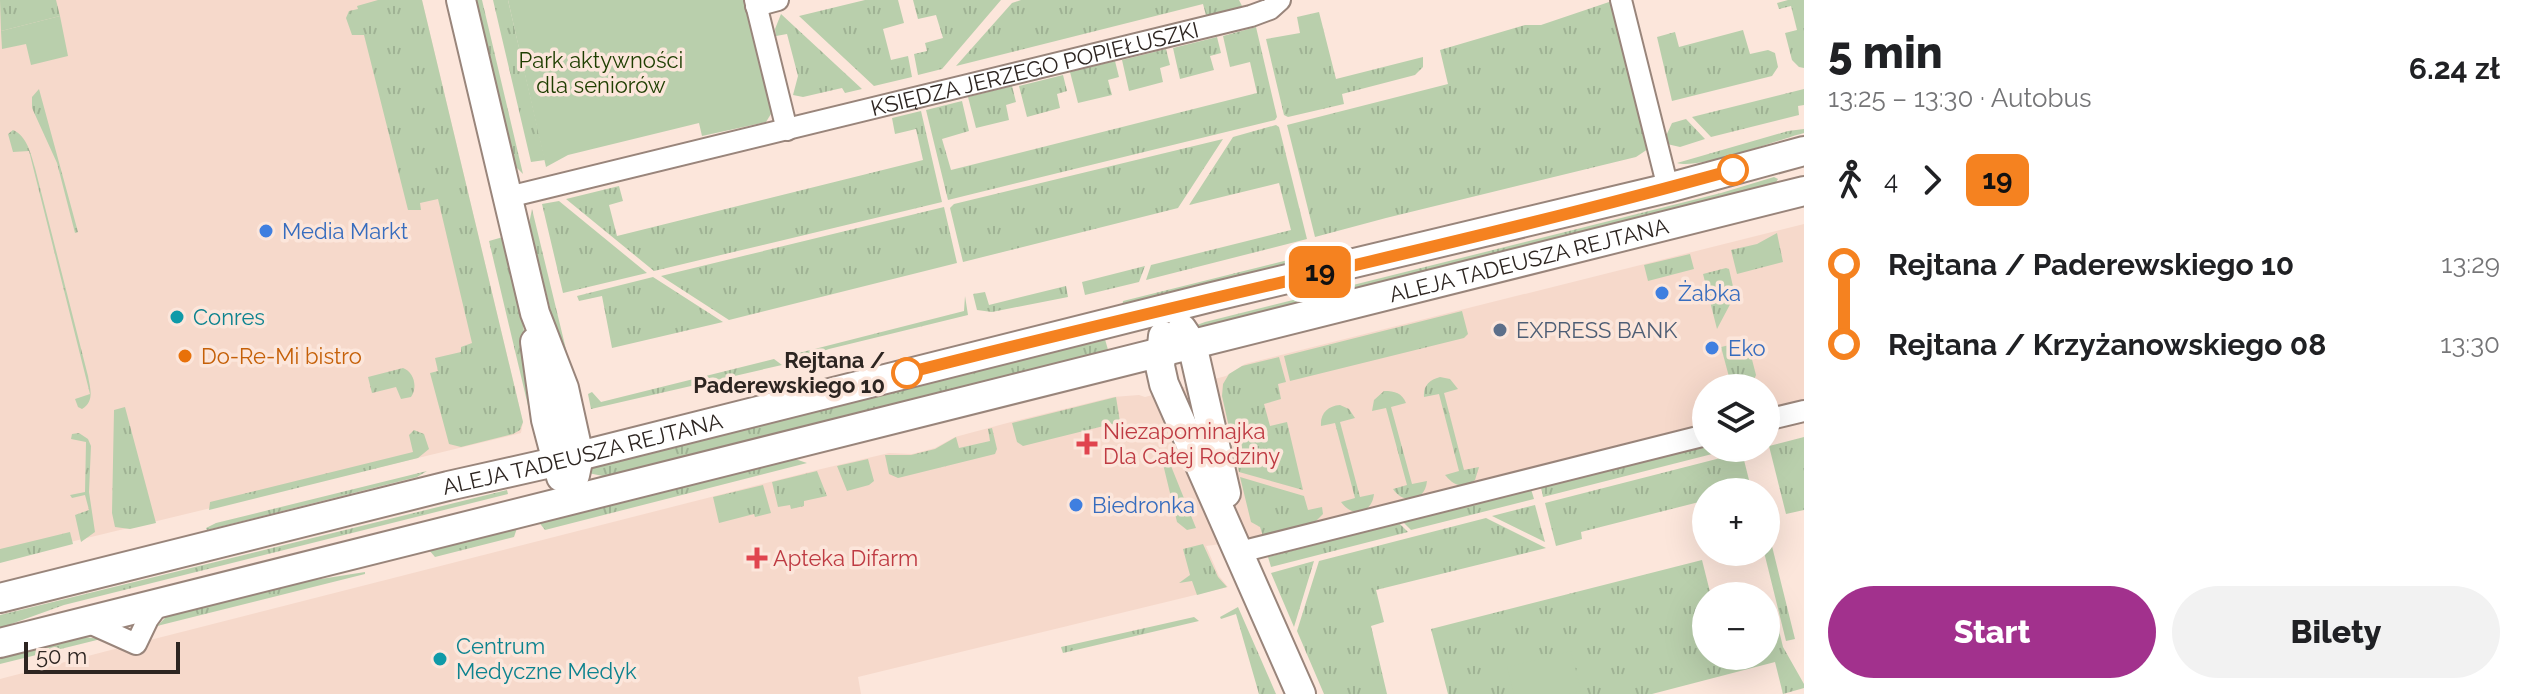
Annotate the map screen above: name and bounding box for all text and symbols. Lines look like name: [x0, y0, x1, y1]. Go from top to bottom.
street label: KSIĘDZA JERZEGO POPIEŁUSZKI: [868, 16, 1201, 121]
text: 5 min: [1828, 27, 1943, 78]
park label: Park aktywności dla seniorów: [519, 47, 683, 98]
text: 6.24 zł: [2409, 51, 2500, 86]
text: 13:25 – 13:30 · Autobus: [1828, 83, 2091, 113]
unlabelled marker: [1718, 155, 1748, 185]
icon: walk: [1828, 158, 1872, 202]
icon: forward: [1910, 158, 1954, 202]
text: 19: [1982, 163, 2013, 196]
text: 4: [1884, 165, 1898, 195]
street label: ALEJA TADEUSZA REJTANA: [1386, 212, 1671, 307]
place label: Media Markt: [282, 218, 409, 244]
marker: Media Markt: [257, 222, 275, 240]
line badge: 19: [1284, 246, 1356, 298]
text: Rejtana / Paderewskiego 10: [1888, 247, 2294, 282]
text: 13:29: [2441, 249, 2500, 279]
text: 19: [1305, 255, 1335, 288]
place label: Żabka: [1678, 280, 1741, 306]
marker: Żabka: [1653, 284, 1671, 302]
place label: Conres: [193, 304, 265, 330]
marker: Conres: [168, 308, 186, 326]
place label: EXPRESS BANK: [1516, 317, 1678, 343]
marker: EXPRESS BANK: [1491, 321, 1509, 339]
text: Rejtana / Krzyżanowskiego 08: [1888, 327, 2326, 362]
text: 13:30: [2440, 329, 2500, 359]
place label: Eko: [1728, 335, 1766, 361]
marker: Eko: [1703, 339, 1721, 357]
place label: Do-Re-Mi bistro: [201, 343, 362, 369]
marker: Do-Re-Mi bistro: [176, 347, 194, 365]
place label: Rejtana / Paderewskiego 10: [693, 347, 885, 398]
marker: Rejtana / Paderewskiego 10: [892, 358, 922, 388]
map controls: [1692, 374, 1780, 670]
button: layers: [1692, 374, 1780, 462]
street label: ALEJA TADEUSZA REJTANA: [440, 407, 725, 500]
place label: Niezapominajka Dla Całej Rodziny: [1103, 418, 1280, 469]
marker: Niezapominajka Dla Całej Rodziny: [1078, 435, 1096, 453]
button: +: [1692, 478, 1780, 566]
place label: Biedronka: [1092, 492, 1195, 518]
marker: Biedronka: [1067, 496, 1085, 514]
place label: Apteka Difarm: [773, 545, 918, 571]
marker: Apteka Difarm: [748, 549, 766, 567]
button: −: [1692, 582, 1780, 670]
button: Start: [1828, 586, 2156, 678]
button: Bilety: [2172, 586, 2500, 678]
place label: Centrum Medyczne Medyk: [456, 633, 637, 684]
scale bar: [24, 638, 180, 674]
text: 50 m: [36, 643, 87, 669]
marker: Centrum Medyczne Medyk: [431, 650, 449, 668]

